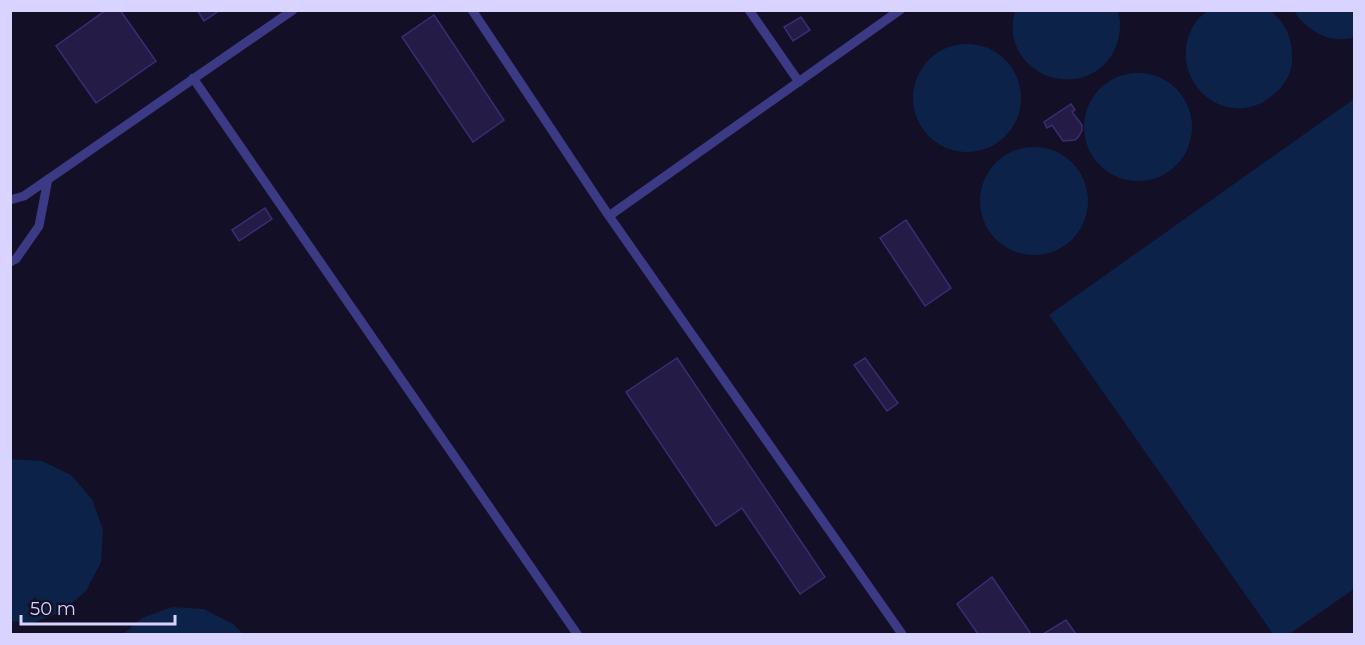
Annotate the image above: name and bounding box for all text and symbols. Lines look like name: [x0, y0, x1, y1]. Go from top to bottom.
scale bar: [21, 588, 176, 626]
text: 50 m: [30, 598, 76, 620]

